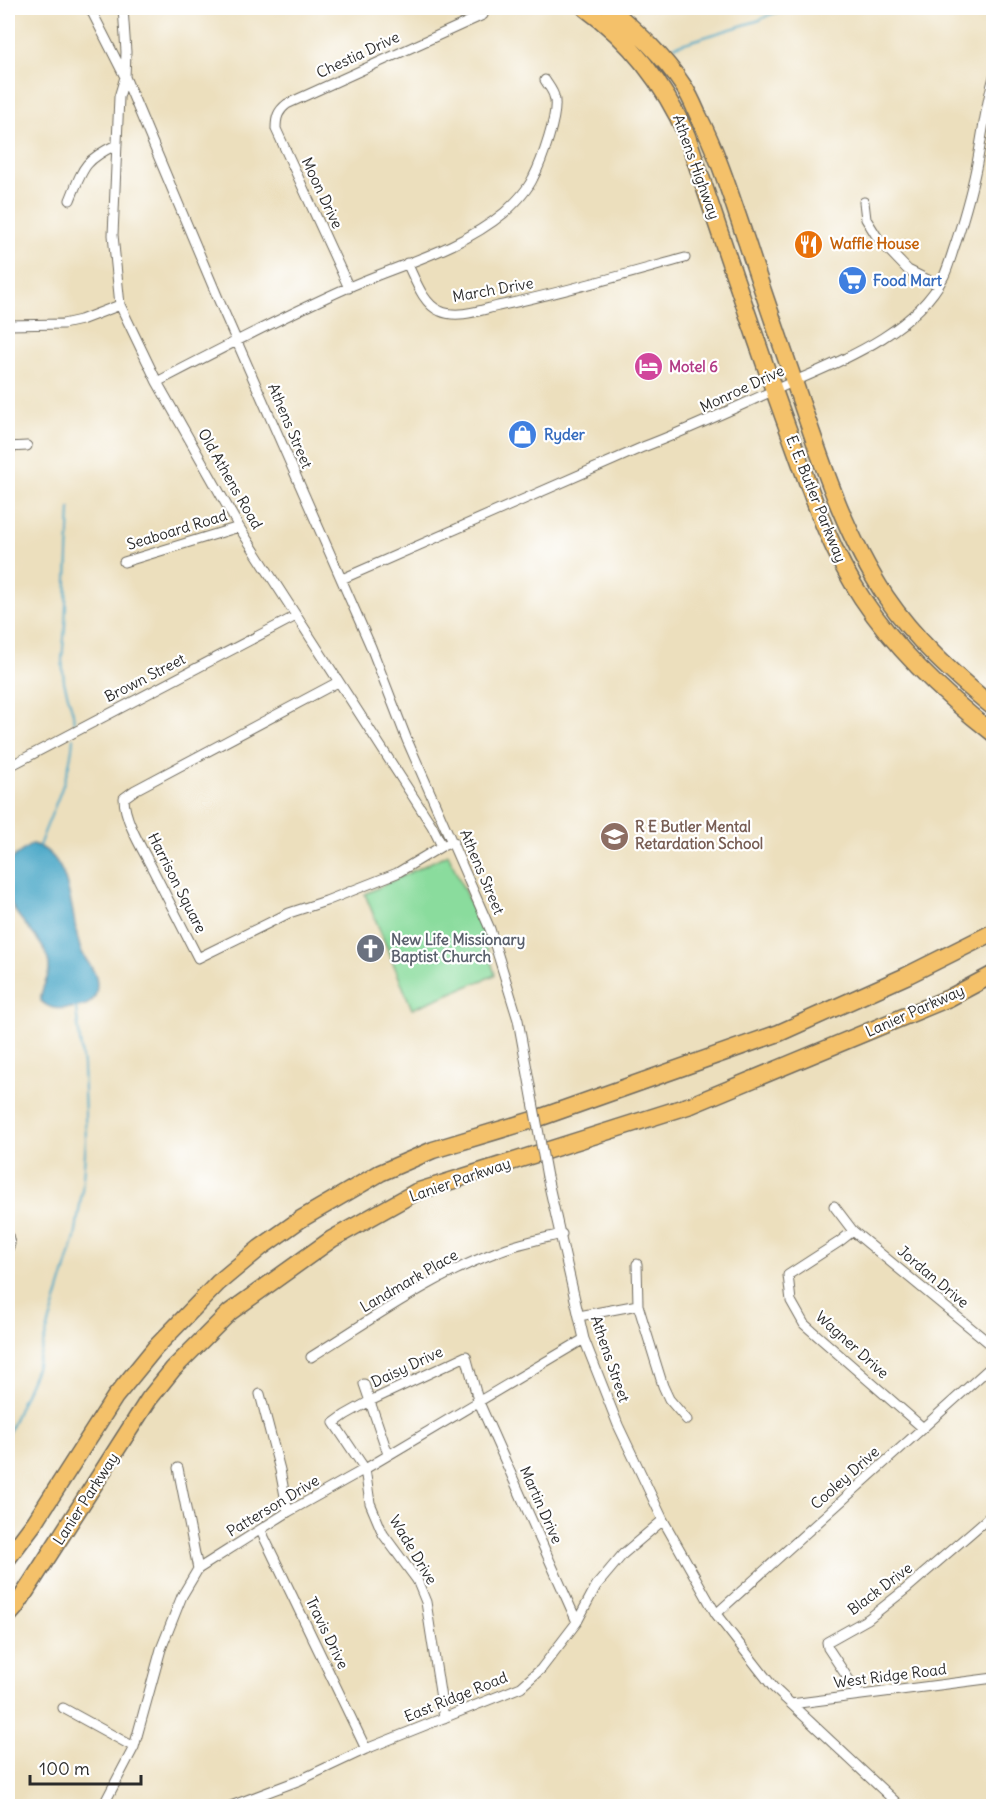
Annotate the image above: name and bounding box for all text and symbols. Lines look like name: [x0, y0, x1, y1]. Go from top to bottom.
street label: Chestia Drive: [313, 27, 402, 82]
street label: Athens Highway: [669, 112, 724, 222]
street label: Moon Drive: [298, 154, 347, 232]
restaurant icon: Waffle House: [793, 228, 825, 260]
place label: Waffle House: [830, 234, 919, 253]
supermarket icon: Food Mart: [836, 265, 868, 297]
place label: Food Mart: [873, 271, 943, 290]
street label: March Drive: [451, 273, 535, 306]
hotel icon: Motel 6: [632, 351, 664, 383]
place label: Motel 6: [669, 357, 718, 376]
street label: Monroe Drive: [697, 361, 787, 416]
street label: Athens Street: [264, 380, 317, 471]
shop icon: Ryder: [507, 419, 539, 451]
street label: Old Athens Road: [194, 425, 267, 533]
place label: Ryder: [544, 425, 586, 445]
street label: E. E. Butler Parkway: [782, 432, 851, 565]
street label: Seaboard Road: [124, 505, 229, 554]
street label: Brown Street: [101, 649, 188, 706]
place label: R E Butler Mental Retardation School: [635, 817, 763, 853]
school or university icon: R E Butler Mental Retardation School: [598, 820, 630, 852]
street label: Athens Street: [456, 826, 509, 917]
street label: Harrison Square: [144, 829, 211, 936]
place label: New Life Missionary Baptist Church: [391, 930, 525, 967]
church icon: New Life Missionary Baptist Church: [354, 933, 386, 965]
street label: Lanier Parkway: [862, 980, 967, 1041]
street label: Lanier Parkway: [407, 1153, 513, 1206]
street label: Jordan Drive: [894, 1241, 973, 1312]
street label: Landmark Place: [357, 1245, 461, 1316]
street label: Wagner Drive: [812, 1307, 893, 1382]
street label: Athens Street: [587, 1313, 634, 1405]
street label: Daisy Drive: [368, 1342, 446, 1391]
street label: Cooley Drive: [807, 1442, 883, 1513]
street label: Lanier Parkway: [49, 1449, 122, 1548]
street label: Martin Drive: [516, 1463, 567, 1547]
street label: Patterson Drive: [223, 1471, 322, 1541]
street label: Wade Drive: [385, 1512, 442, 1588]
street label: Black Drive: [844, 1558, 916, 1619]
street label: Travis Drive: [302, 1594, 353, 1672]
street label: West Ridge Road: [832, 1659, 948, 1692]
street label: East Ridge Road: [401, 1667, 510, 1726]
scale bar: [30, 1748, 141, 1786]
text: 100 m: [39, 1757, 90, 1780]

